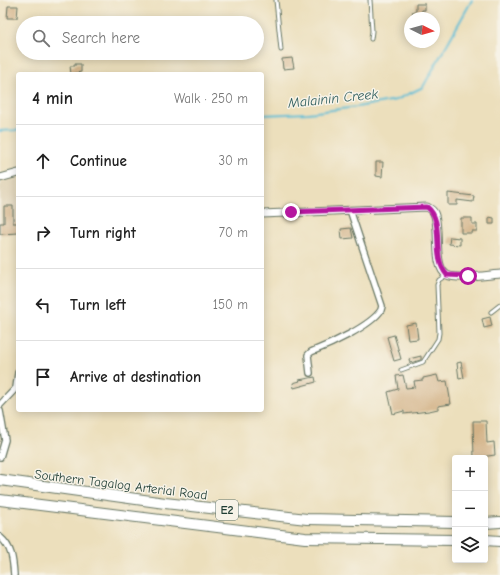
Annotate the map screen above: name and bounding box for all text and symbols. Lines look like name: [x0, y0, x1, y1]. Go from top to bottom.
north arrow: [404, 12, 440, 48]
search box: [16, 16, 264, 60]
icon: search: [30, 27, 52, 49]
text: Search here: [62, 29, 140, 47]
water label: Malainin Creek: [286, 85, 379, 112]
text: 4 min: [32, 89, 73, 108]
text: Walk · 250 m: [174, 91, 248, 106]
icon: ahead: [32, 150, 54, 172]
text: Continue: [70, 152, 127, 170]
text: 30 m: [218, 153, 248, 168]
route end: [282, 203, 300, 221]
icon: right: [32, 222, 54, 244]
text: Turn right: [70, 224, 136, 242]
text: 70 m: [219, 225, 248, 240]
route start: [459, 267, 477, 285]
icon: left: [32, 294, 54, 316]
text: Turn left: [70, 296, 126, 314]
text: 150 m: [213, 297, 248, 312]
icon: arrive: [32, 366, 54, 388]
text: Arrive at destination: [70, 368, 201, 386]
map controls: [452, 455, 488, 563]
button: +: [452, 455, 488, 491]
street label: Southern Tagalog Arterial Road: [34, 466, 208, 503]
button: −: [452, 491, 488, 527]
road number: E2: [216, 500, 238, 520]
button: layers: [452, 527, 488, 563]

